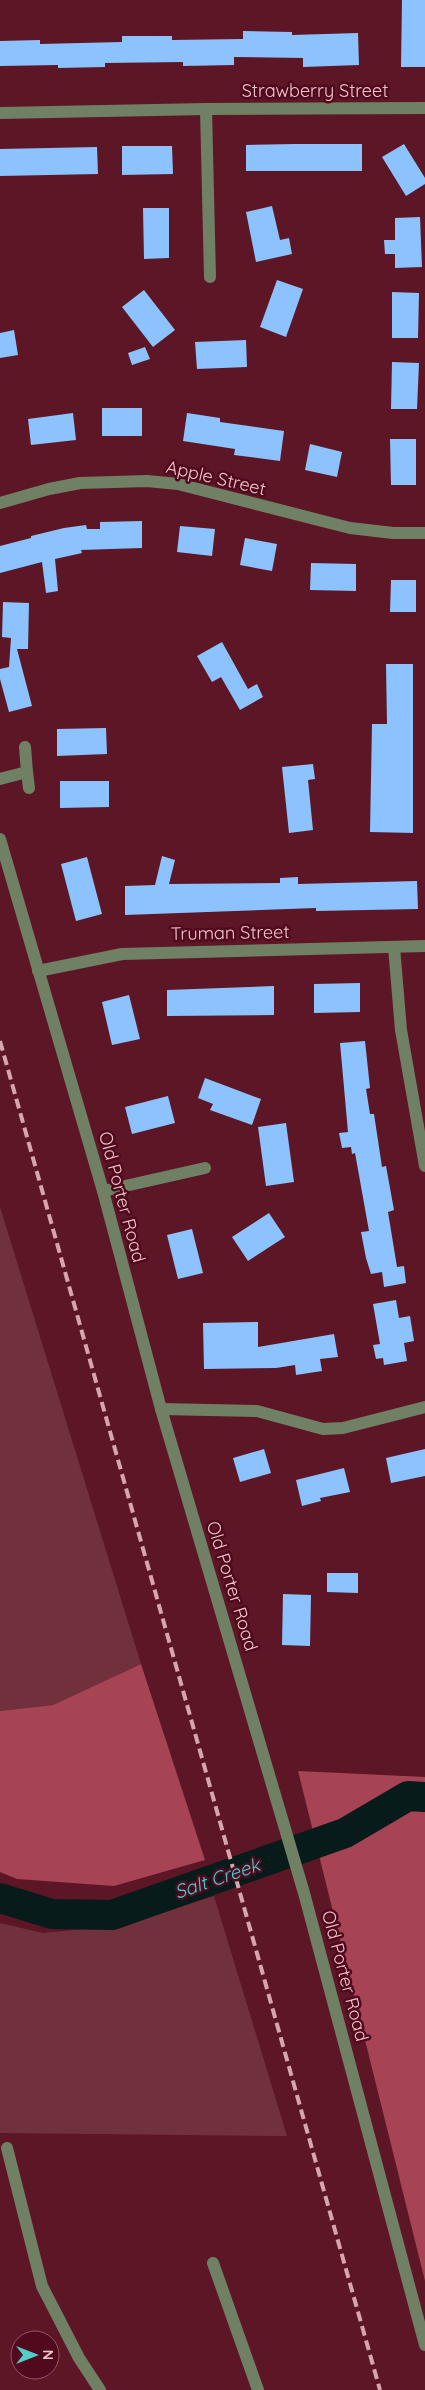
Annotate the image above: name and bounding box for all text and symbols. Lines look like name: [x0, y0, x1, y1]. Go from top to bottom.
street label: Strawberry Street: [242, 79, 388, 102]
street label: Apple Street: [164, 455, 268, 500]
street label: Truman Street: [170, 920, 290, 945]
street label: Old Porter Road: [94, 1129, 151, 1265]
street label: Old Porter Road: [202, 1518, 263, 1654]
water label: Salt Creek: [171, 1852, 265, 1904]
street label: Old Porter Road: [317, 1908, 374, 2044]
north arrow: [10, 2330, 60, 2380]
text: N: [39, 2350, 57, 2360]

